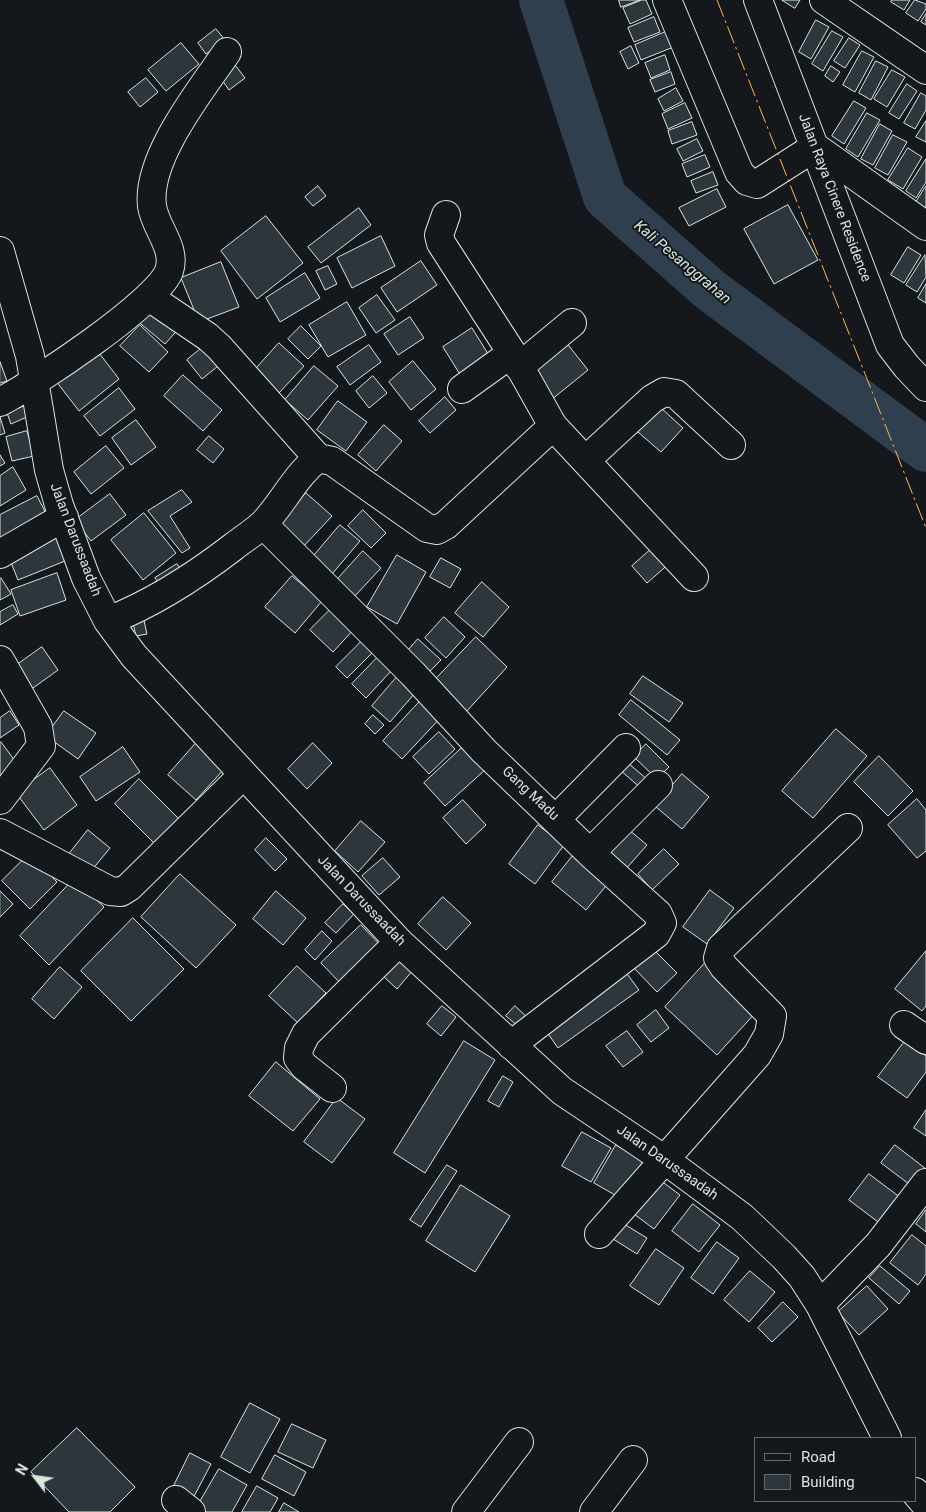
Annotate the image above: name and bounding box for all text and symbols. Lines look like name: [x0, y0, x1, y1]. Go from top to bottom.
street label: Jalan Raya Cinere Residence: [794, 111, 874, 285]
water label: Kali Pesanggrahan: [630, 217, 734, 309]
street label: Jalan Darussaadah: [46, 481, 104, 599]
street label: Gang Madu: [498, 763, 562, 825]
street label: Jalan Darussaadah: [313, 852, 409, 950]
street label: Jalan Darussaadah: [613, 1122, 721, 1204]
legend: [754, 1437, 916, 1502]
text: Road: [801, 1448, 835, 1466]
north arrow: [10, 1452, 60, 1502]
text: N: [13, 1461, 31, 1478]
text: Building: [801, 1473, 855, 1491]

